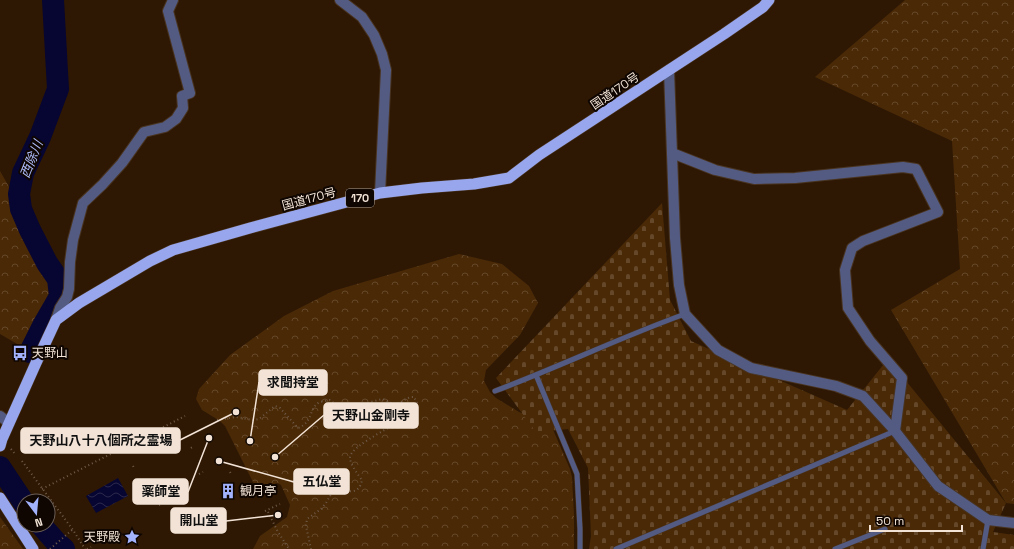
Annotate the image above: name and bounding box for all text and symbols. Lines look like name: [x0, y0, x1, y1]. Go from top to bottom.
street label: 国道170号: [588, 69, 642, 113]
water label: 西除川: [16, 136, 47, 180]
street label: 国道170号: [280, 184, 338, 214]
road number: 170: [346, 189, 374, 207]
bus stop icon: 天野山: [11, 344, 29, 362]
place label: 天野山: [32, 345, 68, 361]
callout: 求聞持堂: [259, 370, 327, 395]
text: 求聞持堂: [267, 374, 319, 391]
callout: 天野山金剛寺: [324, 403, 418, 428]
text: 天野山金剛寺: [332, 407, 410, 424]
callout: 天野山八十八個所之霊場: [21, 428, 180, 453]
text: 天野山八十八個所之霊場: [29, 432, 173, 449]
callout: 五仏堂: [294, 469, 349, 494]
text: 五仏堂: [302, 473, 342, 490]
callout: 薬師堂: [133, 479, 188, 504]
building icon: 観月亭: [219, 482, 237, 500]
text: 薬師堂: [141, 483, 181, 500]
place label: 観月亭: [240, 483, 276, 499]
north arrow: [16, 493, 56, 533]
scale bar: [870, 507, 962, 533]
callout: 開山堂: [171, 508, 226, 533]
text: 開山堂: [179, 512, 219, 529]
text: 50 m: [876, 513, 904, 529]
text: N: [33, 515, 44, 530]
place icon: 天野殿: [123, 528, 141, 546]
place label: 天野殿: [84, 529, 120, 545]

